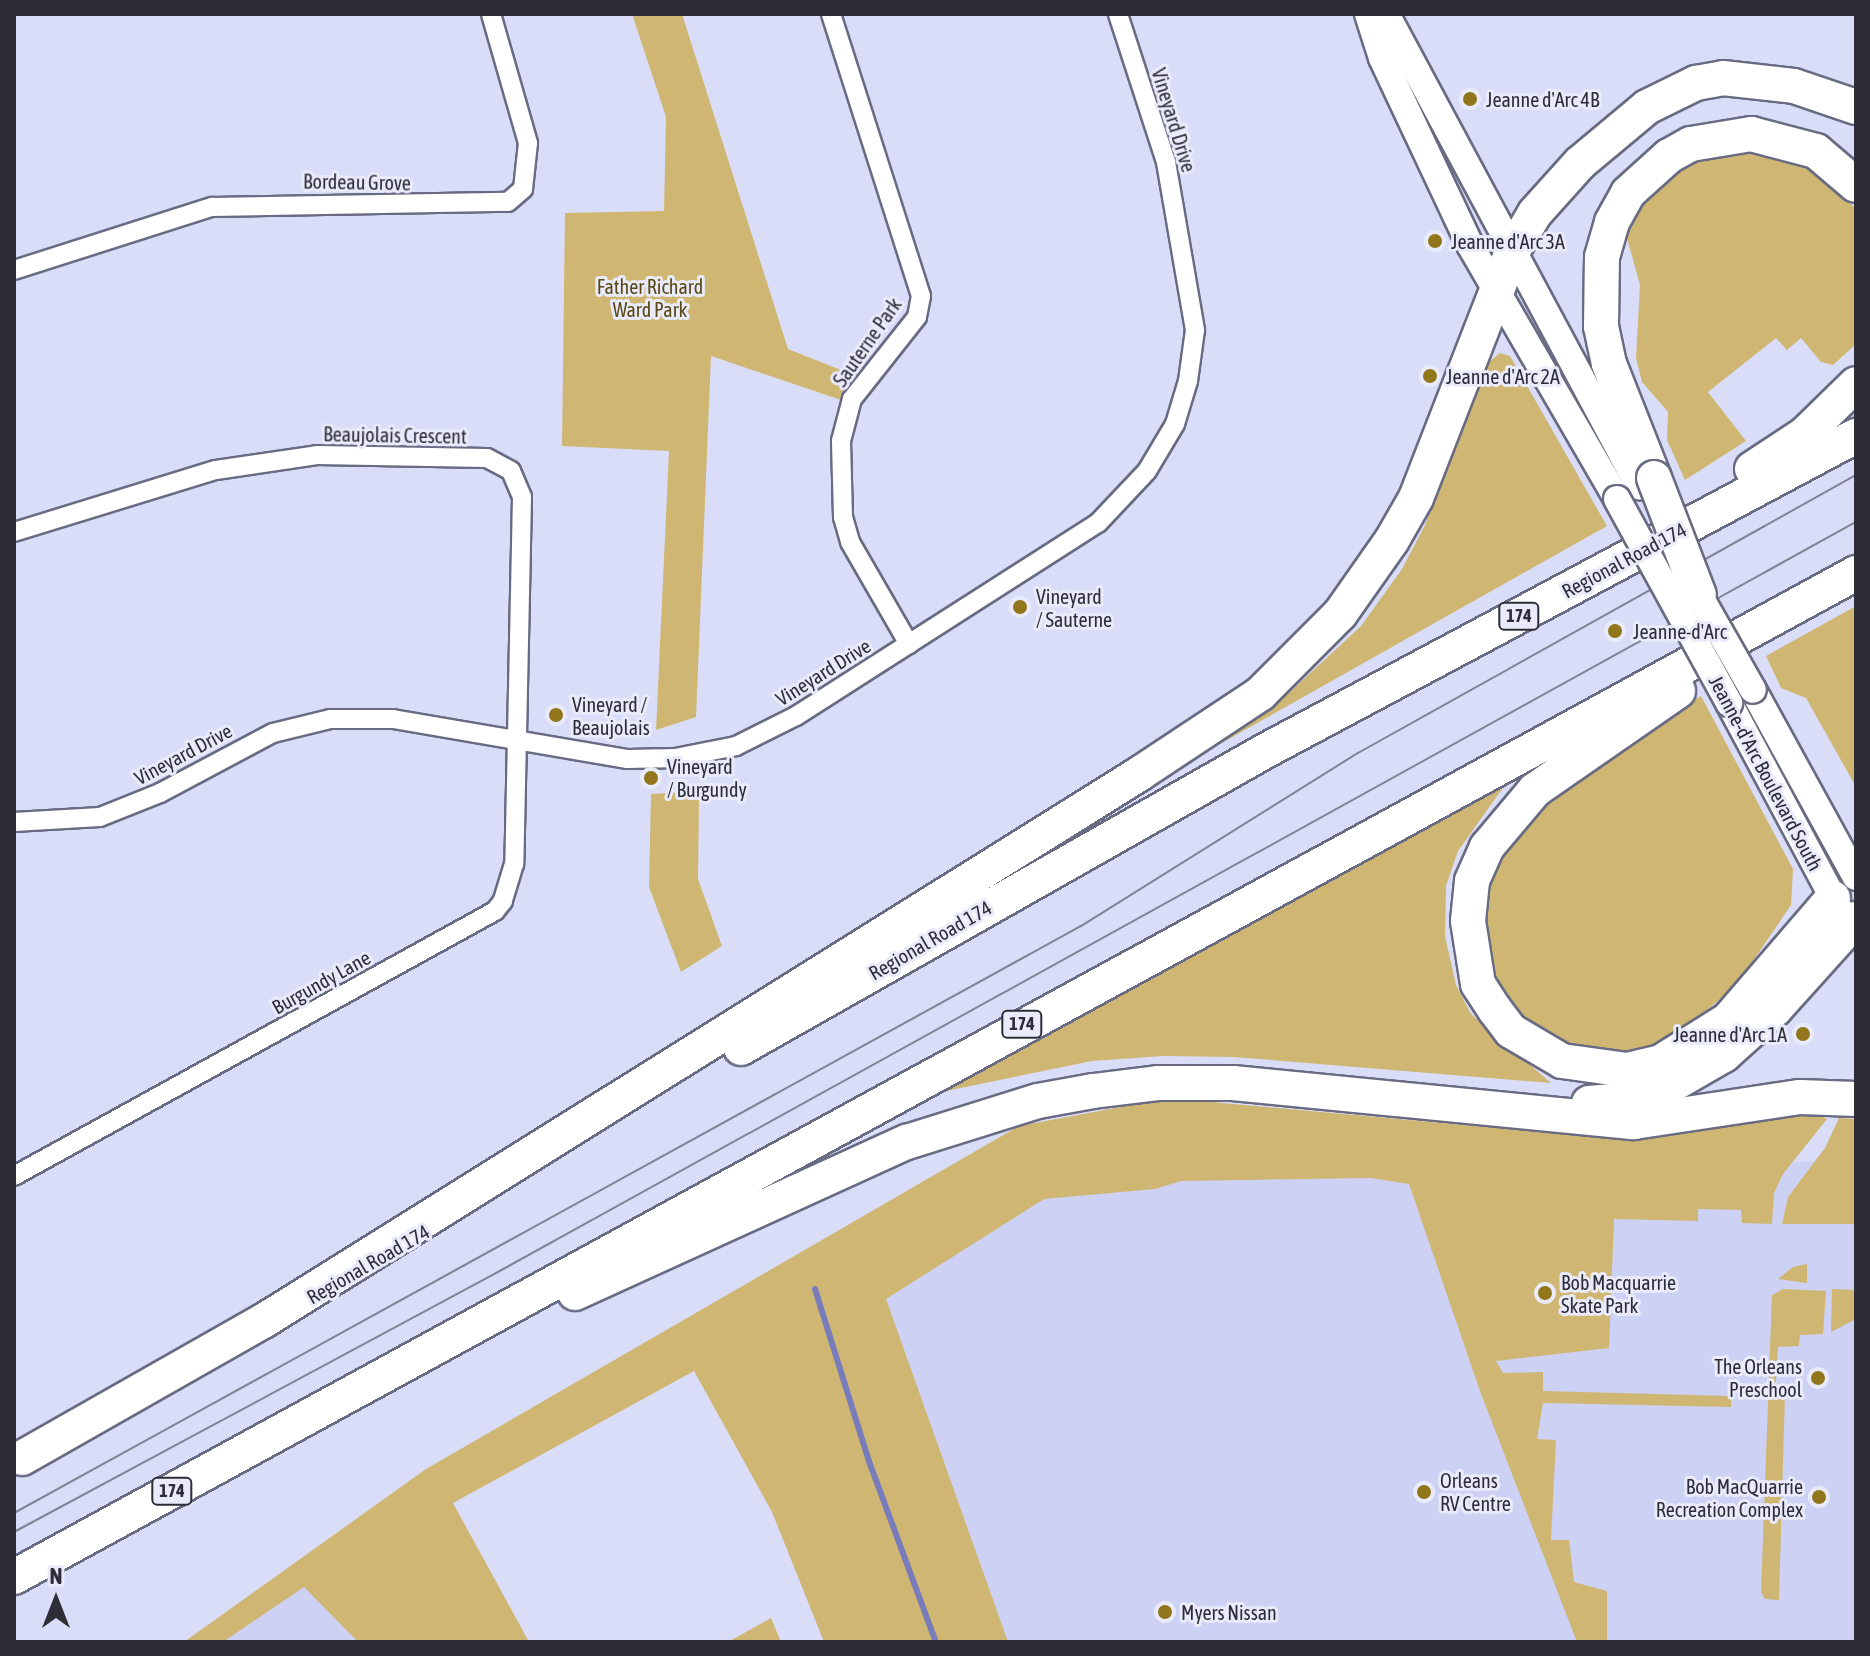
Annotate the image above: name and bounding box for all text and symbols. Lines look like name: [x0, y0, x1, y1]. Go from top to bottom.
street label: Vineyard Drive: [1147, 65, 1201, 175]
place label: Jeanne d'Arc 4B: [1486, 87, 1599, 111]
marker: Jeanne d'Arc 4B: [1461, 90, 1479, 108]
street label: Bordeau Grove: [303, 169, 411, 195]
place label: Jeanne d'Arc 3A: [1451, 229, 1565, 253]
marker: Jeanne d'Arc 3A: [1426, 232, 1444, 250]
park label: Father Richard Ward Park: [597, 274, 703, 321]
street label: Sauterne Park: [828, 293, 906, 391]
place label: Jeanne d'Arc 2A: [1446, 364, 1560, 388]
marker: Jeanne d'Arc 2A: [1421, 367, 1439, 385]
street label: Beaujolais Crescent: [323, 422, 467, 448]
street label: Regional Road 174: [1558, 517, 1690, 603]
place label: Vineyard / Sauterne: [1036, 584, 1112, 631]
marker: Vineyard / Sauterne: [1011, 598, 1029, 616]
road number: 174: [1497, 602, 1541, 630]
place label: Jeanne-d'Arc: [1633, 619, 1727, 643]
marker: Jeanne-d'Arc: [1604, 620, 1626, 642]
street label: Vineyard Drive: [771, 633, 875, 711]
street label: Jeanne-d'Arc Boulevard South: [1704, 671, 1828, 875]
place label: Vineyard / Beaujolais: [572, 692, 650, 739]
marker: Vineyard / Beaujolais: [547, 706, 565, 724]
street label: Vineyard Drive: [130, 718, 236, 790]
place label: Vineyard / Burgundy: [667, 754, 747, 801]
marker: Vineyard / Burgundy: [642, 769, 660, 787]
street label: Regional Road 174: [864, 895, 996, 985]
street label: Burgundy Lane: [268, 945, 374, 1019]
road number: 174: [1000, 1010, 1044, 1038]
place label: Jeanne d'Arc 1A: [1673, 1022, 1787, 1046]
marker: Jeanne d'Arc 1A: [1794, 1025, 1812, 1043]
street label: Regional Road 174: [302, 1219, 434, 1309]
place label: Bob Macquarrie Skate Park: [1561, 1270, 1676, 1317]
marker: Bob Macquarrie Skate Park: [1536, 1284, 1554, 1302]
place label: The Orleans Preschool: [1714, 1354, 1802, 1401]
marker: The Orleans Preschool: [1809, 1369, 1827, 1387]
place label: Orleans RV Centre: [1440, 1468, 1511, 1515]
place label: Bob MacQuarrie Recreation Complex: [1656, 1474, 1803, 1521]
road number: 174: [150, 1477, 194, 1505]
marker: Orleans RV Centre: [1415, 1483, 1433, 1501]
marker: Bob MacQuarrie Recreation Complex: [1810, 1488, 1828, 1506]
north arrow: [16, 1560, 96, 1640]
text: N: [50, 1563, 62, 1589]
place label: Myers Nissan: [1181, 1600, 1277, 1624]
marker: Myers Nissan: [1156, 1603, 1174, 1621]

